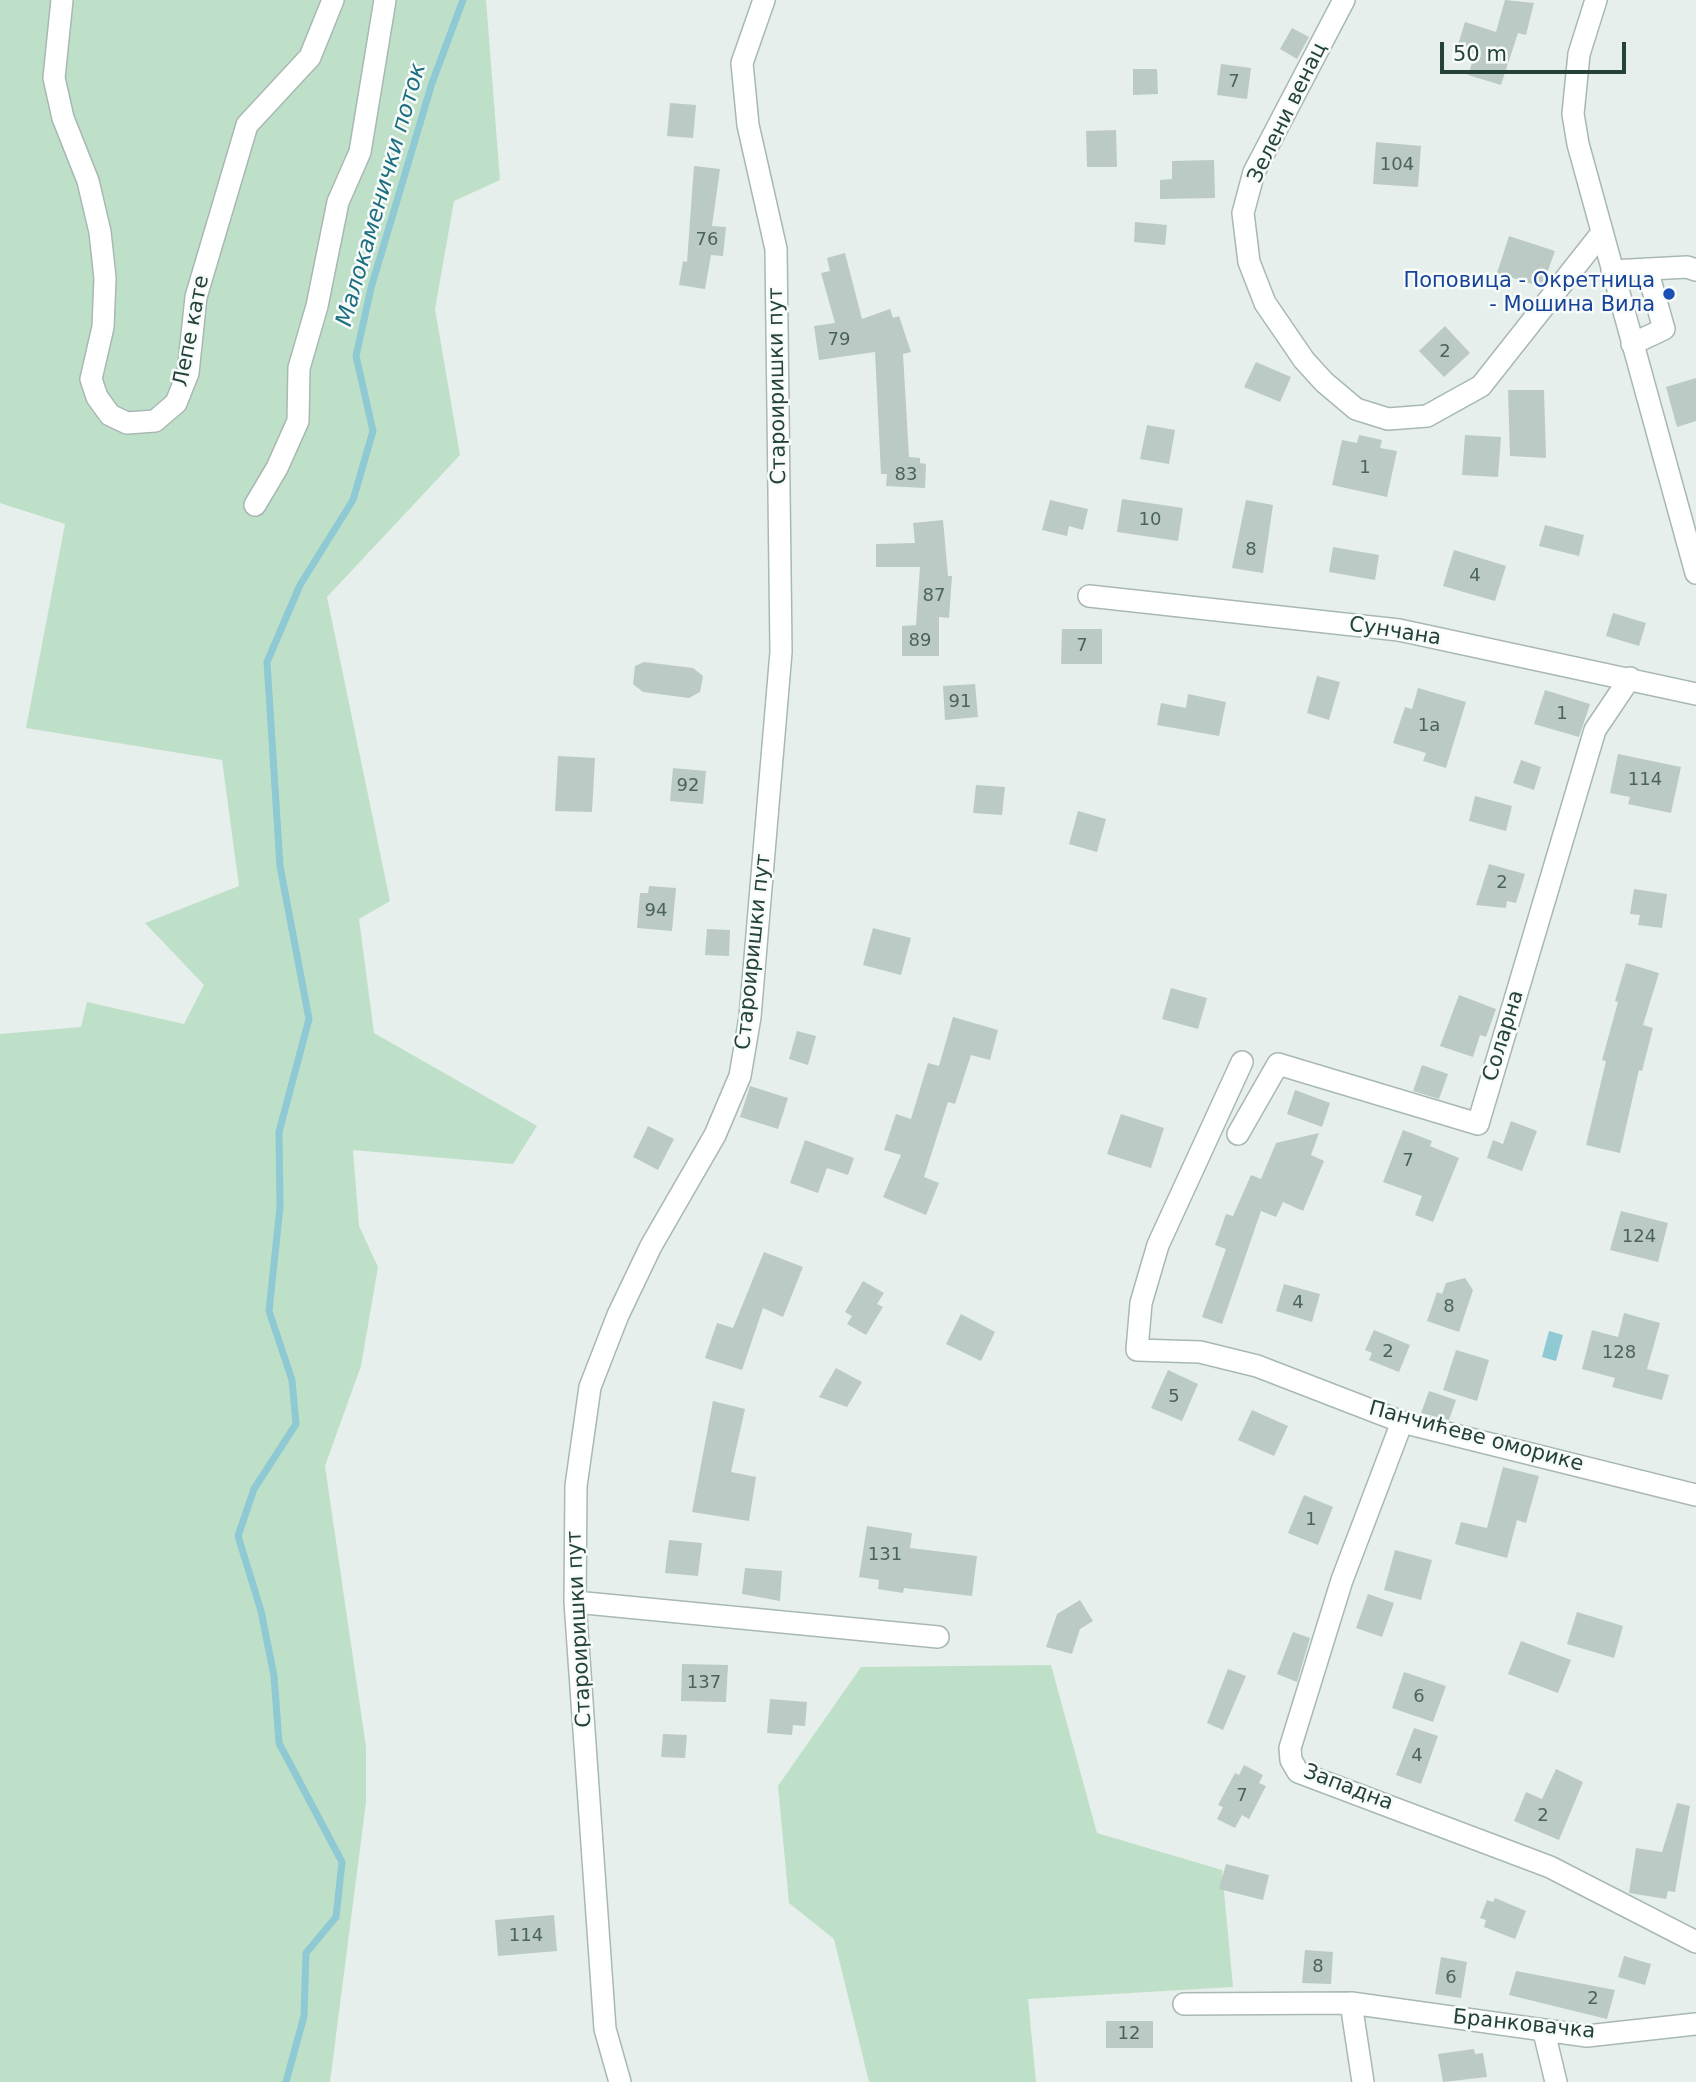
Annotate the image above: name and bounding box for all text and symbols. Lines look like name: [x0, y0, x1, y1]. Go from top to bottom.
scale bar: [1444, 28, 1630, 72]
street label: Зелени венац: [1243, 39, 1333, 187]
text: 50 m: [1453, 42, 1507, 66]
water label: Малокаменички поток: [331, 60, 433, 330]
house number: 7: [1228, 71, 1240, 93]
house number: 104: [1380, 154, 1414, 176]
house number: 76: [696, 229, 718, 251]
place label: Поповица - Окретница - Мошина Вила: [1403, 269, 1655, 319]
street label: Лепе кате: [169, 273, 215, 389]
marker: Поповица - Окретница - Мошина Вила: [1661, 286, 1677, 302]
street label: Староиришки пут: [764, 287, 792, 485]
house number: 79: [828, 329, 850, 351]
house number: 2: [1439, 341, 1451, 363]
house number: 1: [1359, 457, 1371, 479]
house number: 83: [895, 464, 917, 486]
house number: 10: [1139, 509, 1161, 531]
house number: 8: [1245, 539, 1257, 561]
house number: 4: [1469, 565, 1481, 587]
house number: 87: [923, 585, 945, 607]
street label: Сунчана: [1347, 612, 1443, 652]
house number: 89: [909, 630, 931, 652]
house number: 7: [1076, 635, 1088, 657]
house number: 91: [949, 691, 971, 713]
house number: 1: [1556, 703, 1568, 725]
house number: 1a: [1418, 715, 1440, 737]
house number: 114: [1628, 769, 1662, 791]
house number: 92: [677, 775, 699, 797]
street label: Староиришки пут: [731, 853, 777, 1051]
house number: 2: [1496, 872, 1508, 894]
house number: 94: [645, 900, 667, 922]
street label: Соларна: [1478, 987, 1530, 1085]
house number: 7: [1402, 1150, 1414, 1172]
house number: 124: [1622, 1226, 1656, 1248]
house number: 4: [1292, 1292, 1304, 1314]
house number: 8: [1443, 1296, 1455, 1318]
house number: 2: [1382, 1341, 1394, 1363]
house number: 128: [1602, 1342, 1636, 1364]
house number: 5: [1168, 1386, 1180, 1408]
street label: Панчићеве оморике: [1366, 1396, 1586, 1478]
house number: 1: [1305, 1509, 1317, 1531]
street label: Староиришки пут: [562, 1530, 598, 1728]
house number: 131: [868, 1544, 902, 1566]
house number: 137: [687, 1672, 721, 1694]
house number: 6: [1413, 1686, 1425, 1708]
house number: 4: [1411, 1745, 1423, 1767]
street label: Западна: [1300, 1759, 1396, 1817]
house number: 7: [1236, 1785, 1248, 1807]
house number: 2: [1537, 1805, 1549, 1827]
house number: 114: [509, 1925, 543, 1947]
house number: 8: [1312, 1956, 1324, 1978]
house number: 6: [1445, 1967, 1457, 1989]
house number: 2: [1587, 1988, 1599, 2010]
street label: Бранковачка: [1452, 2005, 1596, 2045]
house number: 12: [1118, 2023, 1140, 2045]

